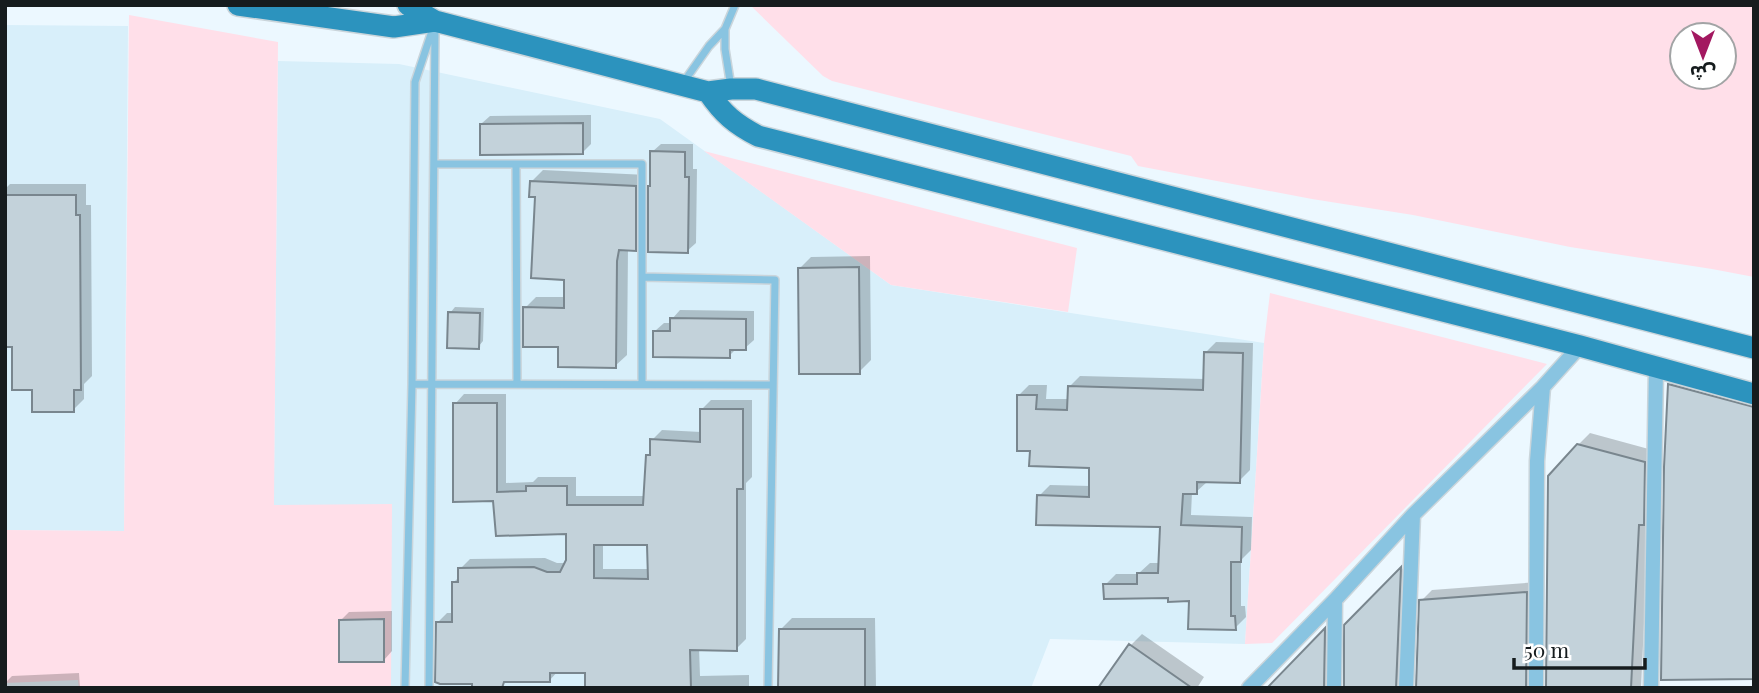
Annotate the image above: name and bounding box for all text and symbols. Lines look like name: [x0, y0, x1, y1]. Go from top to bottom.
north arrow: [1668, 21, 1738, 91]
text: ش: [1690, 61, 1716, 87]
scale bar: [1514, 626, 1645, 670]
text: 50 m: [1524, 635, 1570, 663]

